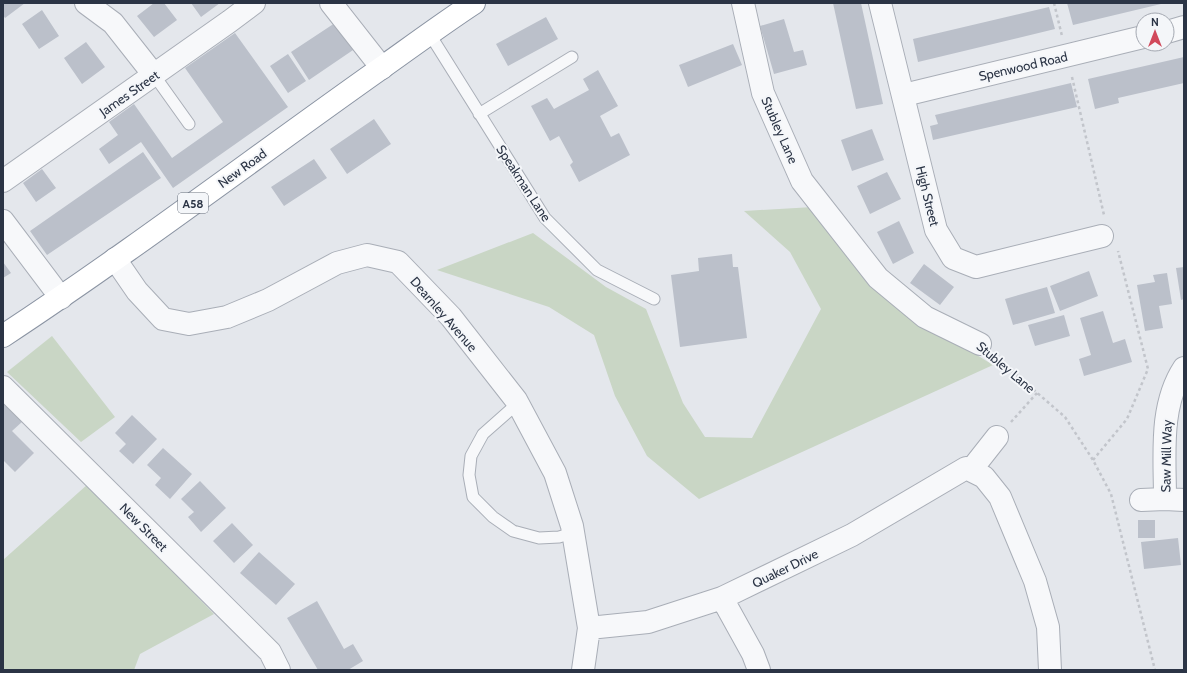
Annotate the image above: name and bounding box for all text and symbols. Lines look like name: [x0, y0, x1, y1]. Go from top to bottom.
north arrow: [1135, 12, 1175, 52]
text: N: [1151, 15, 1159, 29]
street label: Spenwood Road: [977, 48, 1069, 84]
street label: James Street: [95, 66, 162, 120]
street label: Stubley Lane: [758, 94, 802, 166]
street label: Speakman Lane: [493, 142, 555, 225]
street label: New Road: [215, 145, 269, 191]
street label: High Street: [913, 164, 943, 228]
road number: A58: [178, 193, 208, 213]
street label: Dearnley Avenue: [407, 273, 481, 355]
street label: Stubley Lane: [973, 338, 1039, 396]
street label: Saw Mill Way: [1157, 419, 1175, 492]
street label: New Street: [117, 500, 172, 555]
street label: Quaker Drive: [749, 545, 821, 591]

